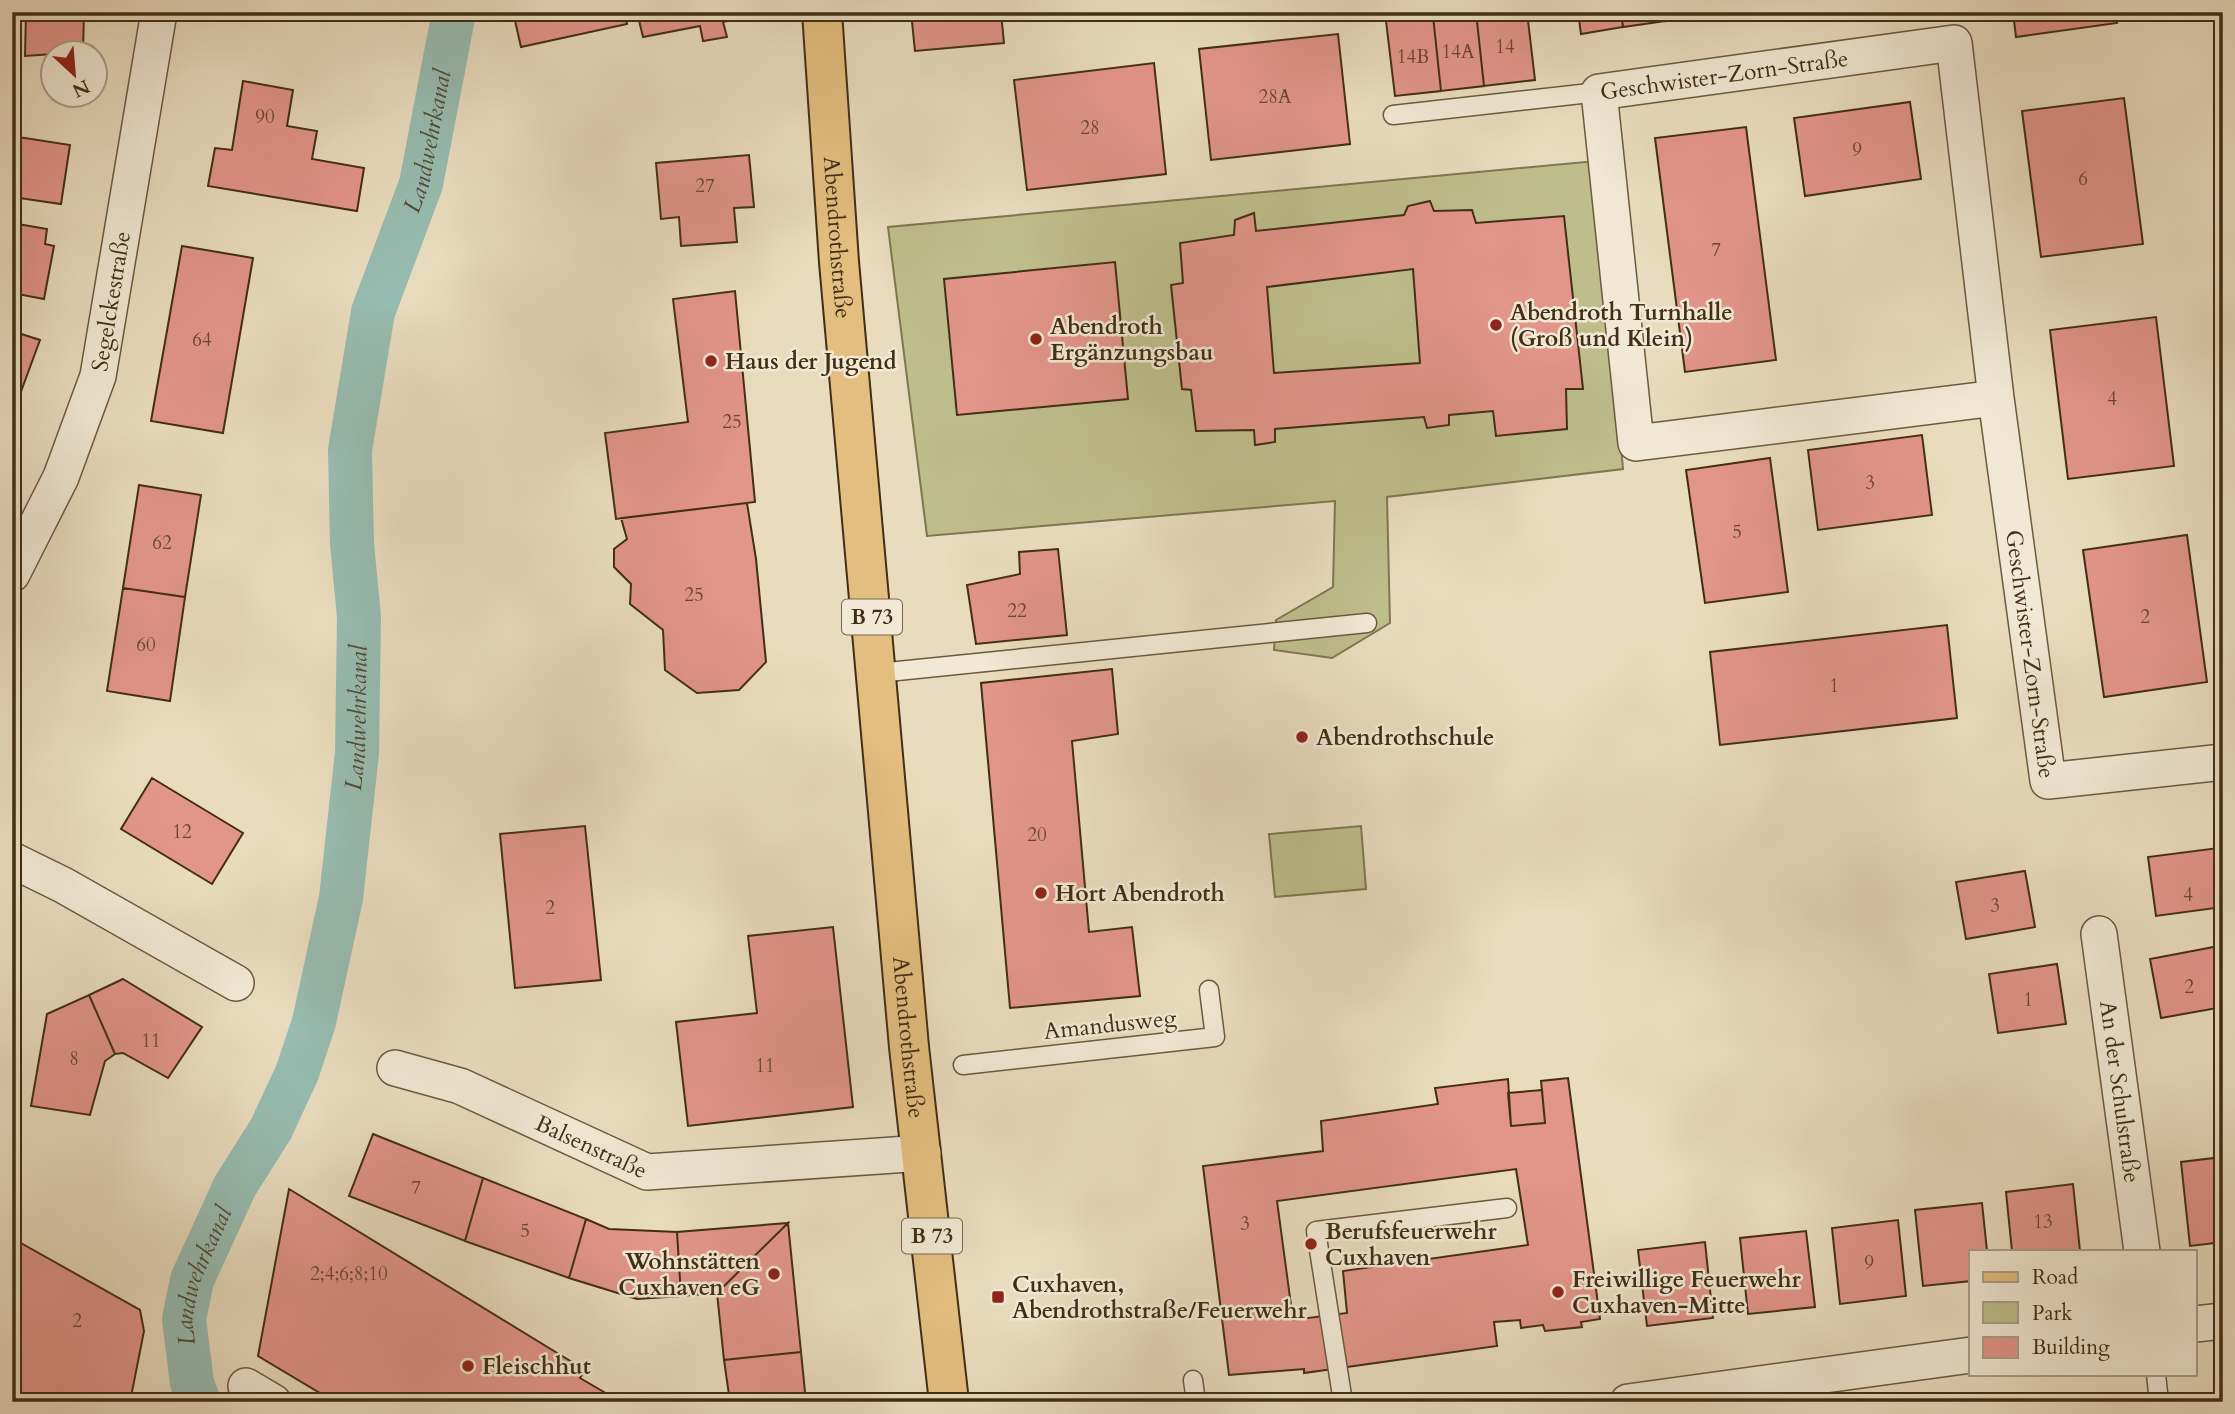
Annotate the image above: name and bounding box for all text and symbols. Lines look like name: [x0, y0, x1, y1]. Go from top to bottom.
house number: 14: [1495, 34, 1515, 60]
north arrow: [38, 38, 108, 108]
house number: 14A: [1442, 39, 1475, 65]
street label: Geschwister-Zorn-Straße: [1598, 43, 1850, 108]
house number: 14B: [1397, 44, 1429, 70]
water label: Landwehrkanal: [396, 65, 460, 218]
text: N: [67, 73, 94, 104]
house number: 28A: [1259, 84, 1292, 110]
house number: 90: [255, 104, 275, 130]
house number: 28: [1080, 115, 1100, 141]
house number: 9: [1852, 137, 1862, 163]
street label: Abendrothstraße: [816, 155, 859, 320]
house number: 6: [2078, 166, 2088, 192]
house number: 27: [695, 173, 715, 199]
street label: Segelckestraße: [84, 229, 138, 374]
house number: 7: [1711, 237, 1721, 263]
place label: Abendroth Turnhalle (Groß und Klein): [1510, 297, 1733, 354]
place label: Abendroth Ergänzungsbau: [1050, 311, 1213, 368]
marker: Abendroth Turnhalle (Groß und Klein): [1488, 317, 1504, 333]
house number: 64: [192, 327, 212, 353]
marker: Abendroth Ergänzungsbau: [1028, 331, 1044, 347]
place label: Haus der Jugend: [725, 346, 897, 377]
marker: Haus der Jugend: [703, 353, 719, 369]
house number: 4: [2107, 386, 2117, 412]
house number: 25: [722, 409, 742, 435]
house number: 3: [1865, 470, 1875, 496]
house number: 5: [1732, 519, 1742, 545]
street label: Geschwister-Zorn-Straße: [1998, 528, 2062, 780]
house number: 62: [152, 530, 172, 556]
house number: 25: [684, 582, 704, 608]
house number: 22: [1007, 598, 1027, 624]
road number: B 73: [842, 600, 902, 634]
house number: 2: [2140, 604, 2150, 630]
house number: 60: [136, 632, 156, 658]
water label: Landwehrkanal: [337, 643, 376, 792]
house number: 1: [1829, 673, 1839, 699]
place label: Abendrothschule: [1316, 722, 1494, 753]
marker: Abendrothschule: [1294, 729, 1310, 745]
house number: 12: [172, 819, 192, 845]
house number: 20: [1027, 822, 1047, 848]
place label: Hort Abendroth: [1055, 878, 1225, 909]
house number: 4: [2183, 882, 2193, 908]
marker: Hort Abendroth: [1033, 885, 1049, 901]
house number: 3: [1990, 893, 2000, 919]
house number: 2: [545, 895, 555, 921]
street label: Abendrothstraße: [885, 955, 932, 1120]
house number: 2: [2184, 974, 2194, 1000]
house number: 1: [2023, 987, 2033, 1013]
street label: An der Schulstraße: [2092, 999, 2148, 1185]
street label: Amandusweg: [1042, 1002, 1178, 1047]
house number: 11: [141, 1028, 161, 1054]
house number: 8: [69, 1046, 79, 1072]
house number: 11: [755, 1053, 775, 1079]
street label: Balsenstraße: [530, 1108, 652, 1186]
house number: 7: [411, 1175, 421, 1201]
water label: Landwehrkanal: [168, 1200, 241, 1347]
house number: 13: [2033, 1209, 2053, 1235]
house number: 3: [1240, 1211, 1250, 1237]
place label: Berufsfeuerwehr Cuxhaven: [1325, 1216, 1497, 1273]
house number: 5: [520, 1218, 530, 1244]
road number: B 73: [902, 1218, 962, 1254]
marker: Berufsfeuerwehr Cuxhaven: [1303, 1236, 1319, 1252]
place label: Wohnstätten Cuxhaven eG: [618, 1246, 760, 1303]
house number: 9: [1864, 1250, 1874, 1276]
legend: [1969, 1250, 2196, 1376]
house number: 2;4;6;8;10: [310, 1261, 388, 1287]
text: Road: [2032, 1263, 2078, 1292]
place label: Freiwillige Feuerwehr Cuxhaven-Mitte: [1572, 1264, 1802, 1321]
marker: Wohnstätten Cuxhaven eG: [766, 1266, 782, 1282]
place label: Cuxhaven, Abendrothstraße/Feuerwehr: [1012, 1269, 1307, 1326]
marker: Freiwillige Feuerwehr Cuxhaven-Mitte: [1550, 1284, 1566, 1300]
marker: Cuxhaven, Abendrothstraße/Feuerwehr: [990, 1289, 1006, 1305]
text: Park: [2032, 1299, 2073, 1328]
house number: 2: [72, 1308, 82, 1334]
text: Building: [2032, 1333, 2110, 1362]
place label: Fleischhut: [482, 1351, 591, 1382]
marker: Fleischhut: [460, 1358, 476, 1374]

